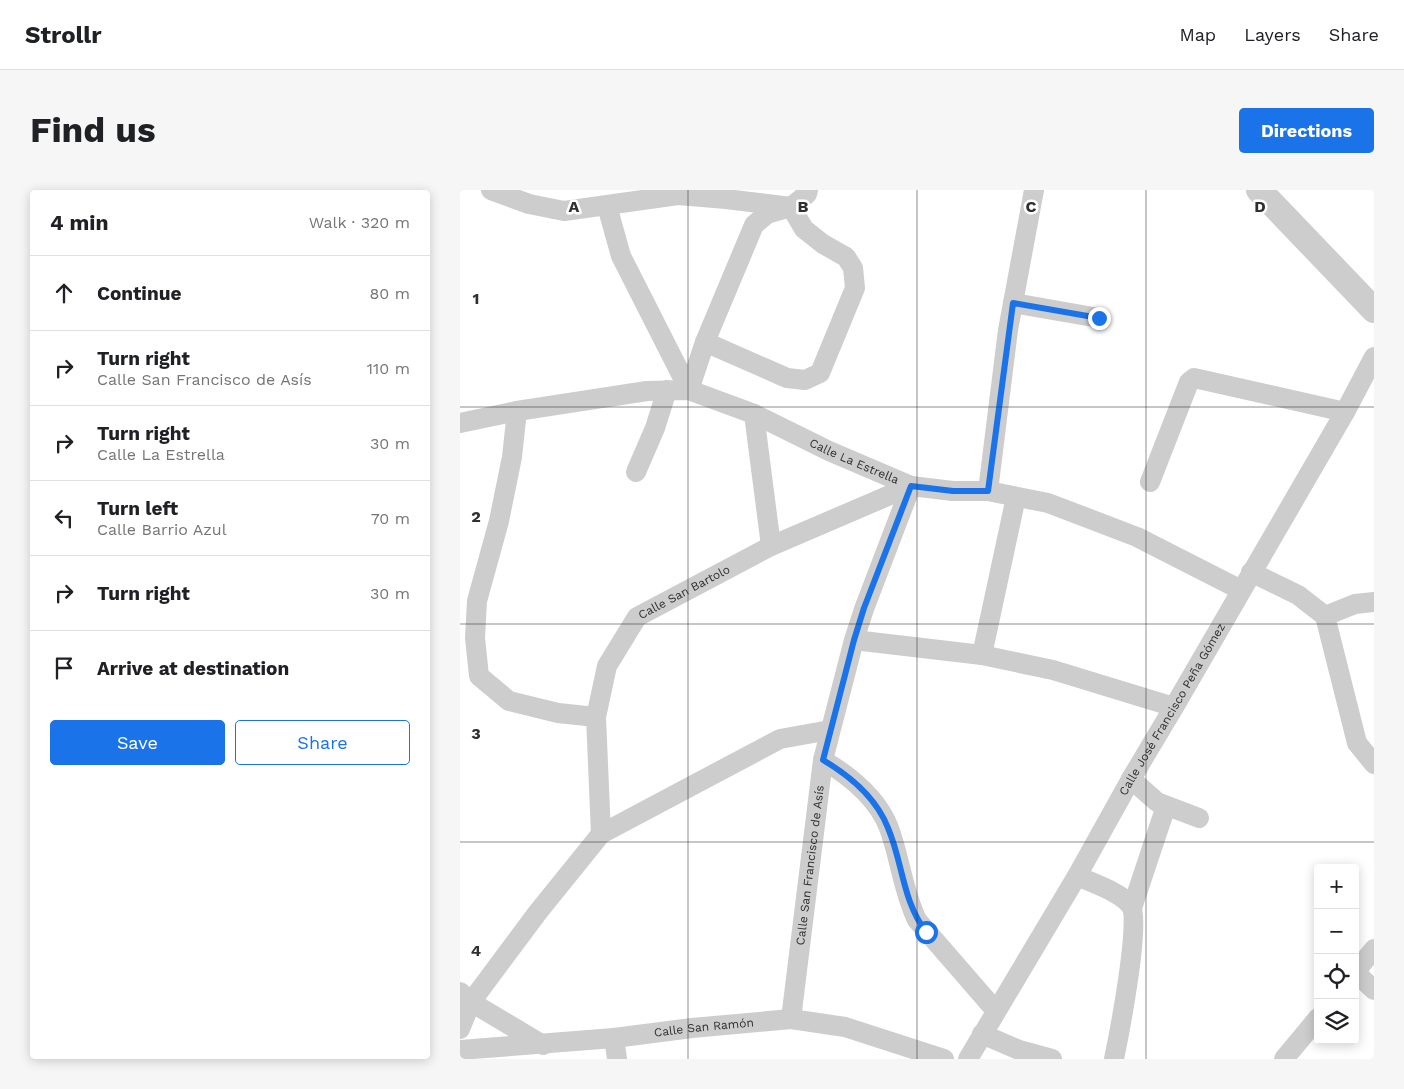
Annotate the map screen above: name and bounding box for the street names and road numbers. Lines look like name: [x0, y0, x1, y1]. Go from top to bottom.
street label: Calle La Estrella: [807, 436, 901, 487]
street label: Calle San Bartolo: [636, 562, 732, 622]
street label: Calle José Francisco Peña Gómez: [1116, 621, 1228, 798]
street label: Calle San Francisco de Asís: [793, 784, 827, 946]
street label: Calle San Ramón: [653, 1015, 754, 1040]

